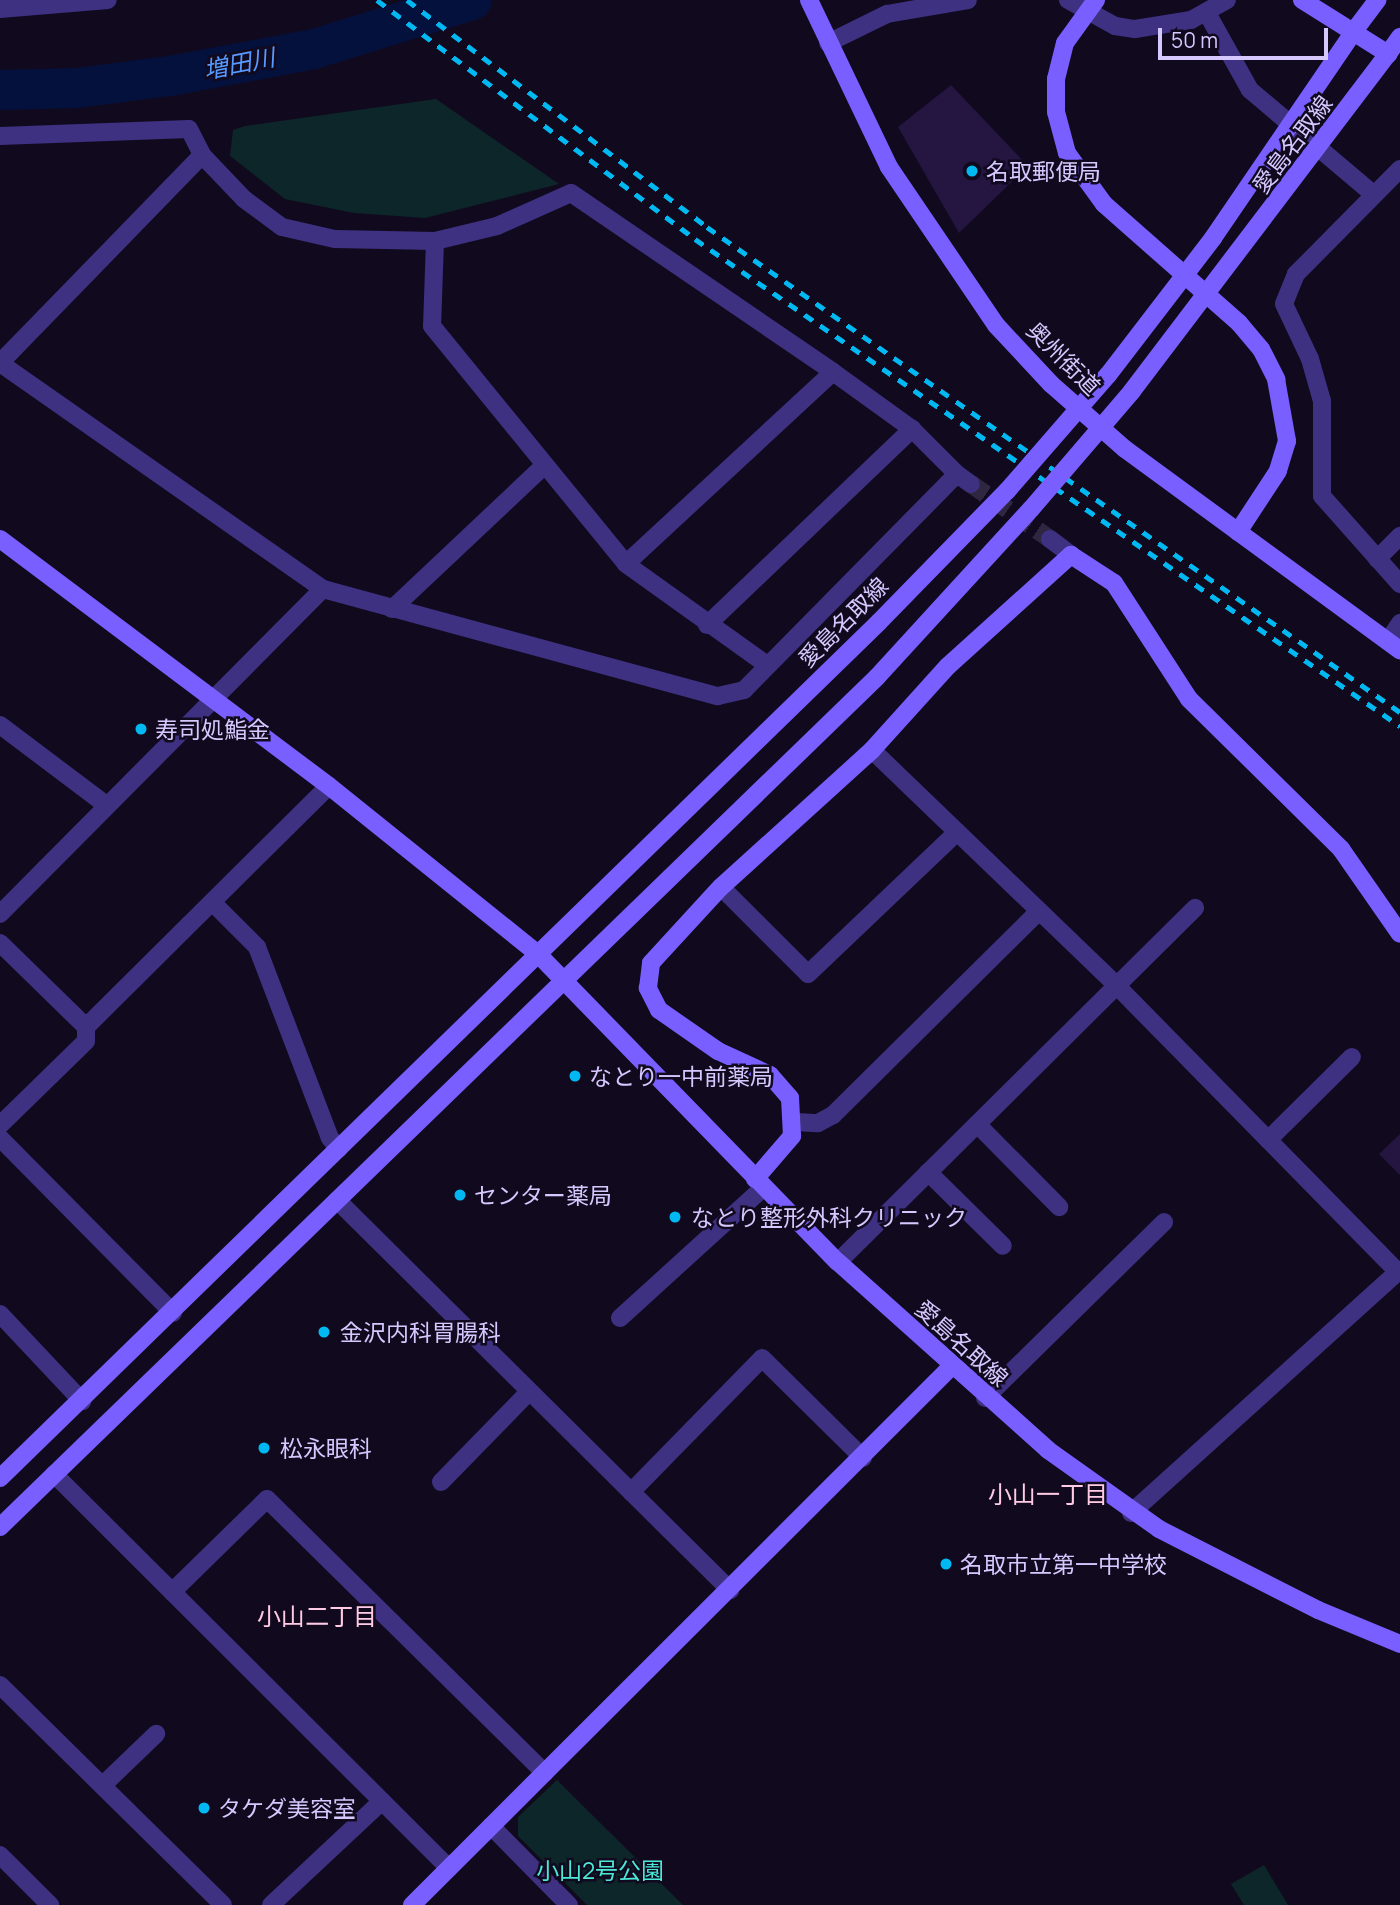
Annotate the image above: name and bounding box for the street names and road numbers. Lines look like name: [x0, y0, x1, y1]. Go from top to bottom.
street label: 愛島名取線: [1246, 90, 1338, 198]
street label: 奥州街道: [1022, 316, 1106, 400]
street label: 愛島名取線: [793, 572, 893, 672]
street label: 愛島名取線: [910, 1294, 1014, 1392]

